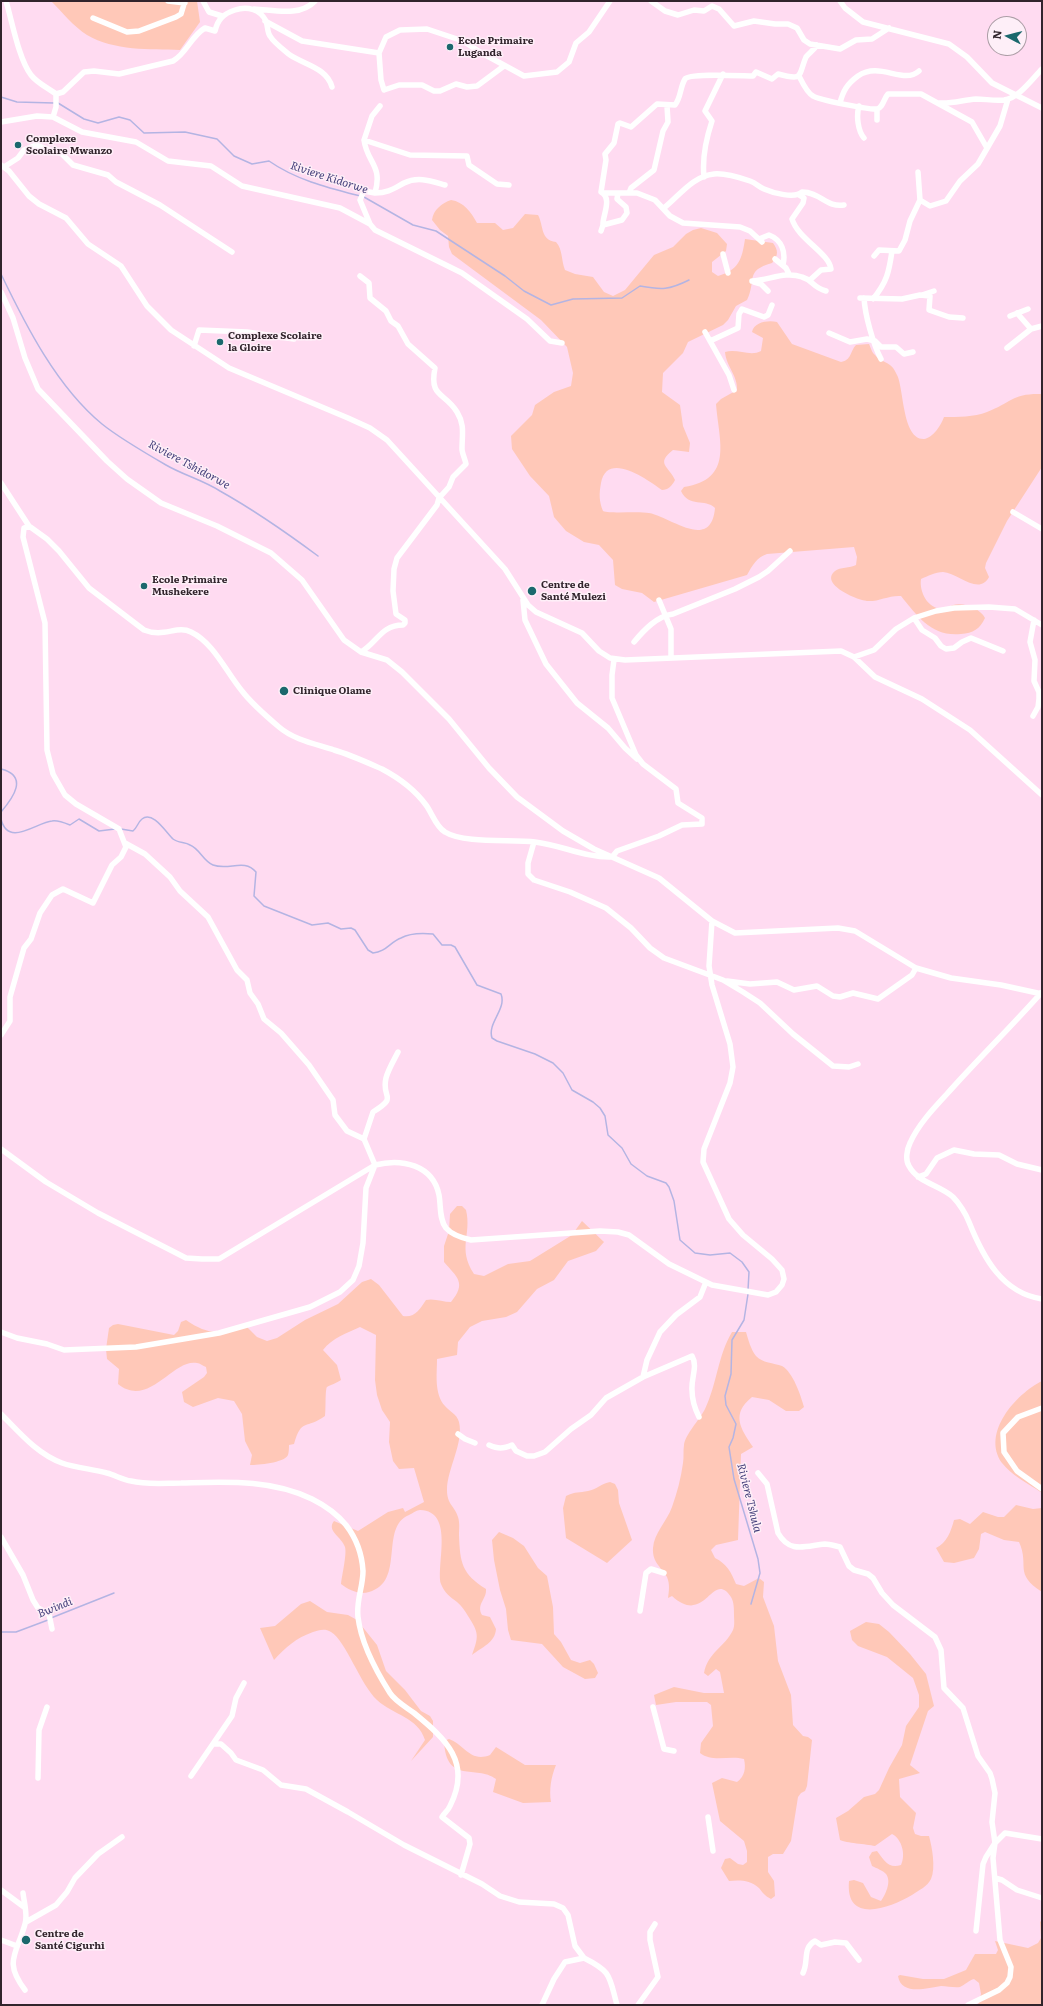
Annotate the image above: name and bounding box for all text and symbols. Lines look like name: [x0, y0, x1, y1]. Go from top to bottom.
north arrow: [987, 16, 1027, 56]
text: N: [988, 29, 1005, 40]
place label: Ecole Primaire Luganda: [458, 35, 533, 58]
marker: Ecole Primaire Luganda: [445, 42, 455, 52]
place label: Complexe Scolaire Mwanzo: [26, 133, 112, 156]
marker: Complexe Scolaire Mwanzo: [13, 140, 23, 150]
water label: Riviere Kidorwe: [289, 159, 369, 197]
place label: Complexe Scolaire la Gloire: [228, 330, 322, 354]
marker: Complexe Scolaire la Gloire: [215, 337, 225, 347]
water label: Riviere Tshidorwe: [146, 438, 232, 492]
place label: Ecole Primaire Mushekere: [152, 574, 227, 598]
place label: Centre de Santé Mulezi: [541, 579, 606, 602]
marker: Ecole Primaire Mushekere: [139, 581, 149, 591]
marker: Centre de Santé Mulezi: [526, 585, 538, 597]
marker: Clinique Olame: [278, 685, 290, 697]
place label: Clinique Olame: [293, 685, 371, 697]
water label: Riviere Tshula: [734, 1462, 764, 1534]
water label: Bwindi: [36, 1595, 74, 1621]
place label: Centre de Santé Cigurhi: [35, 1928, 105, 1952]
marker: Centre de Santé Cigurhi: [20, 1934, 32, 1946]

